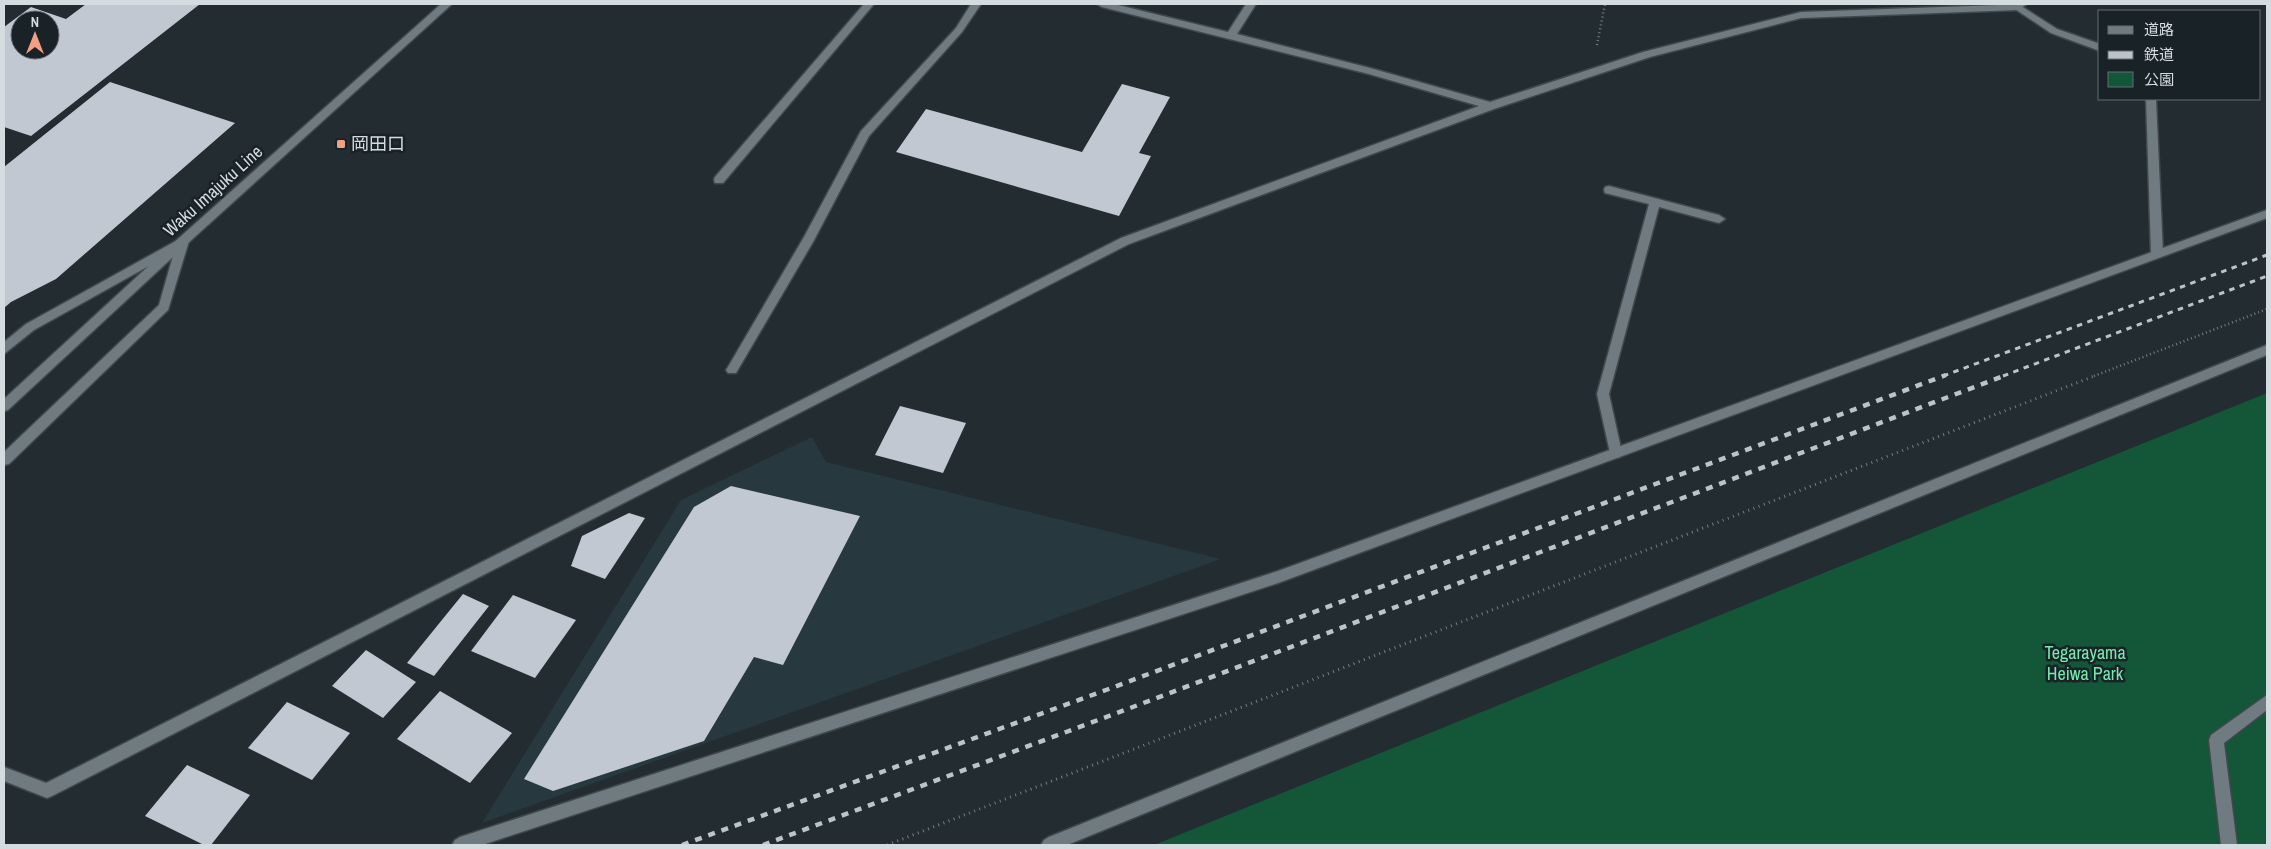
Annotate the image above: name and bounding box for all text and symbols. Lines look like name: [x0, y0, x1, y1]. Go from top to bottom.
north arrow: [10, 10, 60, 60]
legend: [2098, 10, 2261, 100]
text: N: [31, 13, 39, 31]
text: 道路: [2144, 19, 2174, 40]
text: 鉄道: [2144, 44, 2174, 65]
text: 公園: [2144, 69, 2174, 90]
place label: 岡田口: [351, 131, 405, 156]
marker: 岡田口: [335, 138, 347, 150]
street label: Waku Imajuku Line: [158, 139, 268, 242]
park label: Tegarayama Heiwa Park: [2044, 640, 2126, 686]

